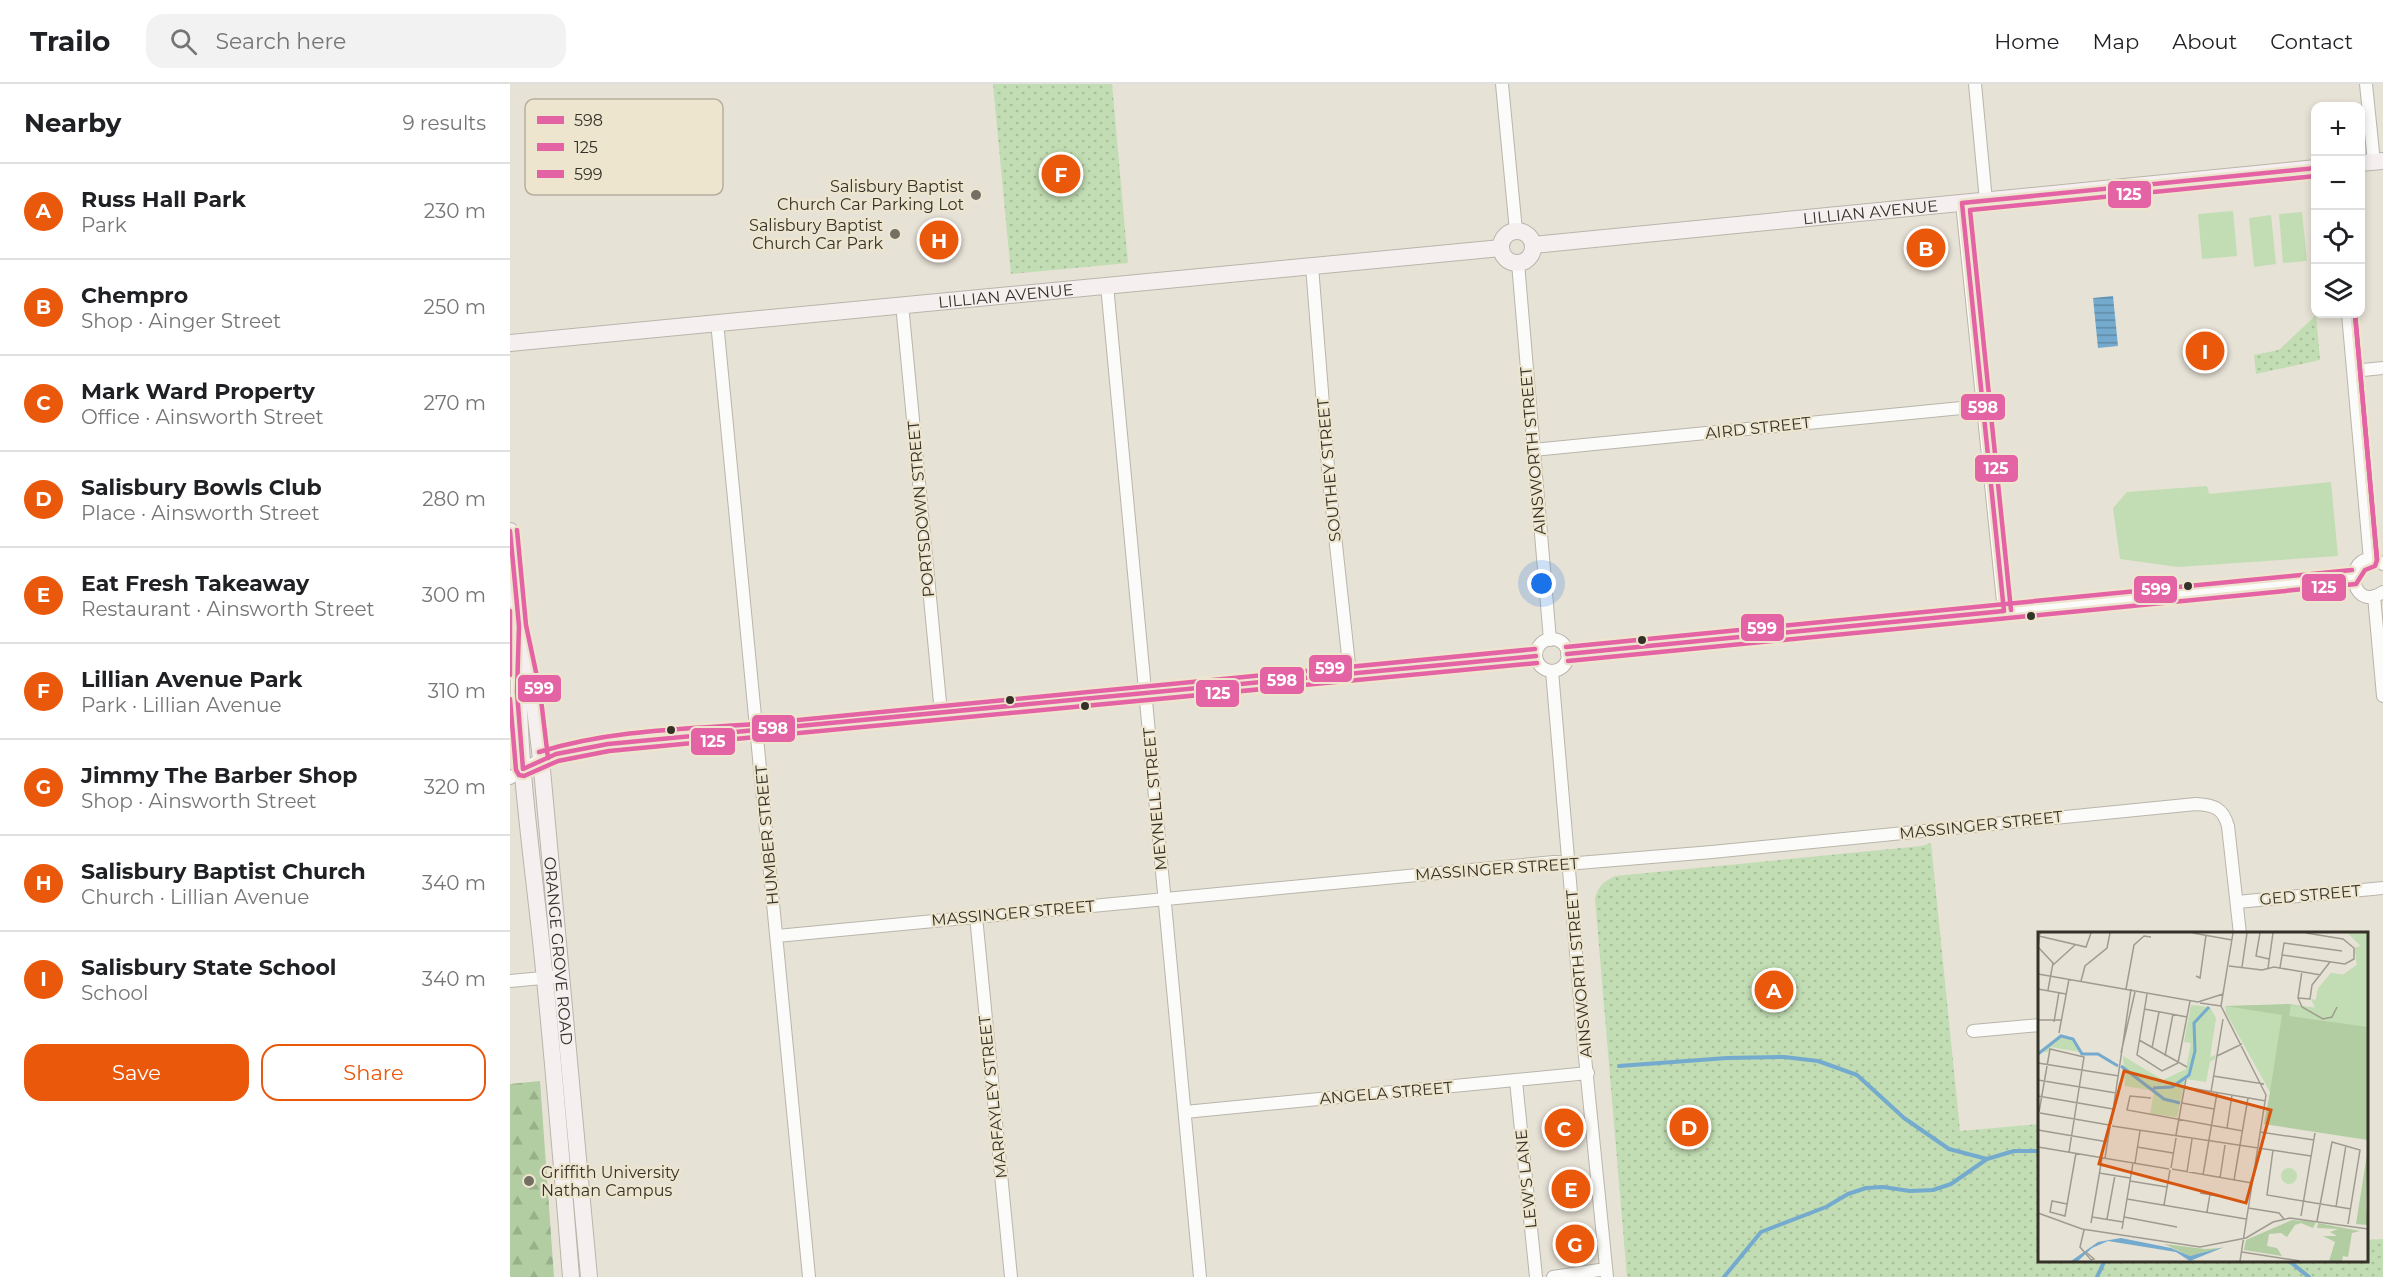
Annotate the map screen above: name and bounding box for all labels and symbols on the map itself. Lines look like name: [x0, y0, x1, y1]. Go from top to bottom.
legend: [525, 99, 723, 195]
text: 598: [574, 111, 603, 130]
text: 125: [574, 138, 598, 157]
pin: F: [1042, 152, 1080, 196]
text: 599: [574, 165, 603, 184]
place label: Salisbury Baptist Church Car Parking Lot: [777, 177, 965, 214]
line badge: 125: [2107, 180, 2152, 209]
text: 125: [2116, 185, 2142, 204]
marker: Salisbury Baptist Church Car Parking Lot: [969, 188, 983, 202]
street label: LILLIAN AVENUE: [1802, 196, 1939, 228]
place label: Salisbury Baptist Church Car Park: [749, 216, 883, 253]
pin: H: [920, 218, 958, 262]
pin: B: [1906, 226, 1946, 270]
marker: Salisbury Baptist Church Car Park: [888, 227, 902, 241]
street label: LILLIAN AVENUE: [937, 280, 1074, 311]
pin: I: [2186, 328, 2224, 374]
street label: AINSWORTH STREET: [1516, 365, 1550, 536]
line badge: 598: [1960, 393, 2006, 421]
street label: SOUTHEY STREET: [1313, 397, 1345, 542]
text: 598: [1968, 398, 1998, 417]
street label: AIRD STREET: [1704, 413, 1813, 443]
street label: PORTSDOWN STREET: [904, 419, 938, 598]
line badge: 125: [1974, 454, 2019, 483]
text: 125: [1983, 459, 2009, 478]
your location: [1527, 569, 1556, 598]
line badge: 125: [2301, 573, 2347, 602]
line badge: 599: [2133, 575, 2178, 604]
text: 125: [2311, 578, 2337, 597]
text: 599: [2141, 580, 2171, 599]
unlabelled marker: [2182, 580, 2194, 592]
unlabelled marker: [2025, 610, 2037, 622]
line badge: 599: [1740, 613, 1785, 642]
text: 599: [1747, 619, 1777, 638]
unlabelled marker: [1636, 634, 1648, 646]
line badge: 599: [1308, 654, 1353, 683]
text: 599: [1315, 659, 1345, 678]
line badge: 598: [1259, 666, 1305, 695]
text: 598: [1267, 671, 1297, 690]
line badge: 599: [517, 674, 562, 703]
text: 599: [524, 679, 554, 698]
line badge: 125: [1195, 679, 1240, 708]
text: 125: [1205, 684, 1231, 703]
unlabelled marker: [1004, 694, 1016, 706]
unlabelled marker: [1079, 700, 1091, 712]
line badge: 598: [751, 714, 796, 743]
text: 598: [758, 719, 788, 738]
unlabelled marker: [665, 724, 677, 736]
street label: MEYNELL STREET: [1139, 726, 1171, 871]
line badge: 125: [690, 727, 736, 756]
text: 125: [700, 732, 726, 751]
street label: HUMBER STREET: [751, 763, 783, 906]
street label: MASSINGER STREET: [1898, 807, 2064, 843]
street label: MASSINGER STREET: [1414, 854, 1580, 884]
street label: ORANGE GROVE ROAD: [541, 856, 577, 1046]
street label: GED STREET: [2259, 881, 2362, 909]
street label: AINSWORTH STREET: [1562, 888, 1596, 1059]
street label: MASSINGER STREET: [930, 896, 1096, 930]
inset map: [2038, 932, 2368, 1262]
pin: A: [1754, 968, 1794, 1012]
street label: MARFAYLEY STREET: [975, 1014, 1011, 1180]
street label: ANGELA STREET: [1319, 1078, 1454, 1108]
pin: D: [1670, 1104, 1708, 1150]
pin: C: [1544, 1106, 1584, 1150]
street label: LEW'S LANE: [1511, 1128, 1541, 1230]
place label: Griffith University Nathan Campus: [541, 1163, 680, 1200]
pin: E: [1552, 1166, 1590, 1212]
marker: Griffith University Nathan Campus: [522, 1174, 536, 1188]
pin: G: [1556, 1222, 1594, 1266]

